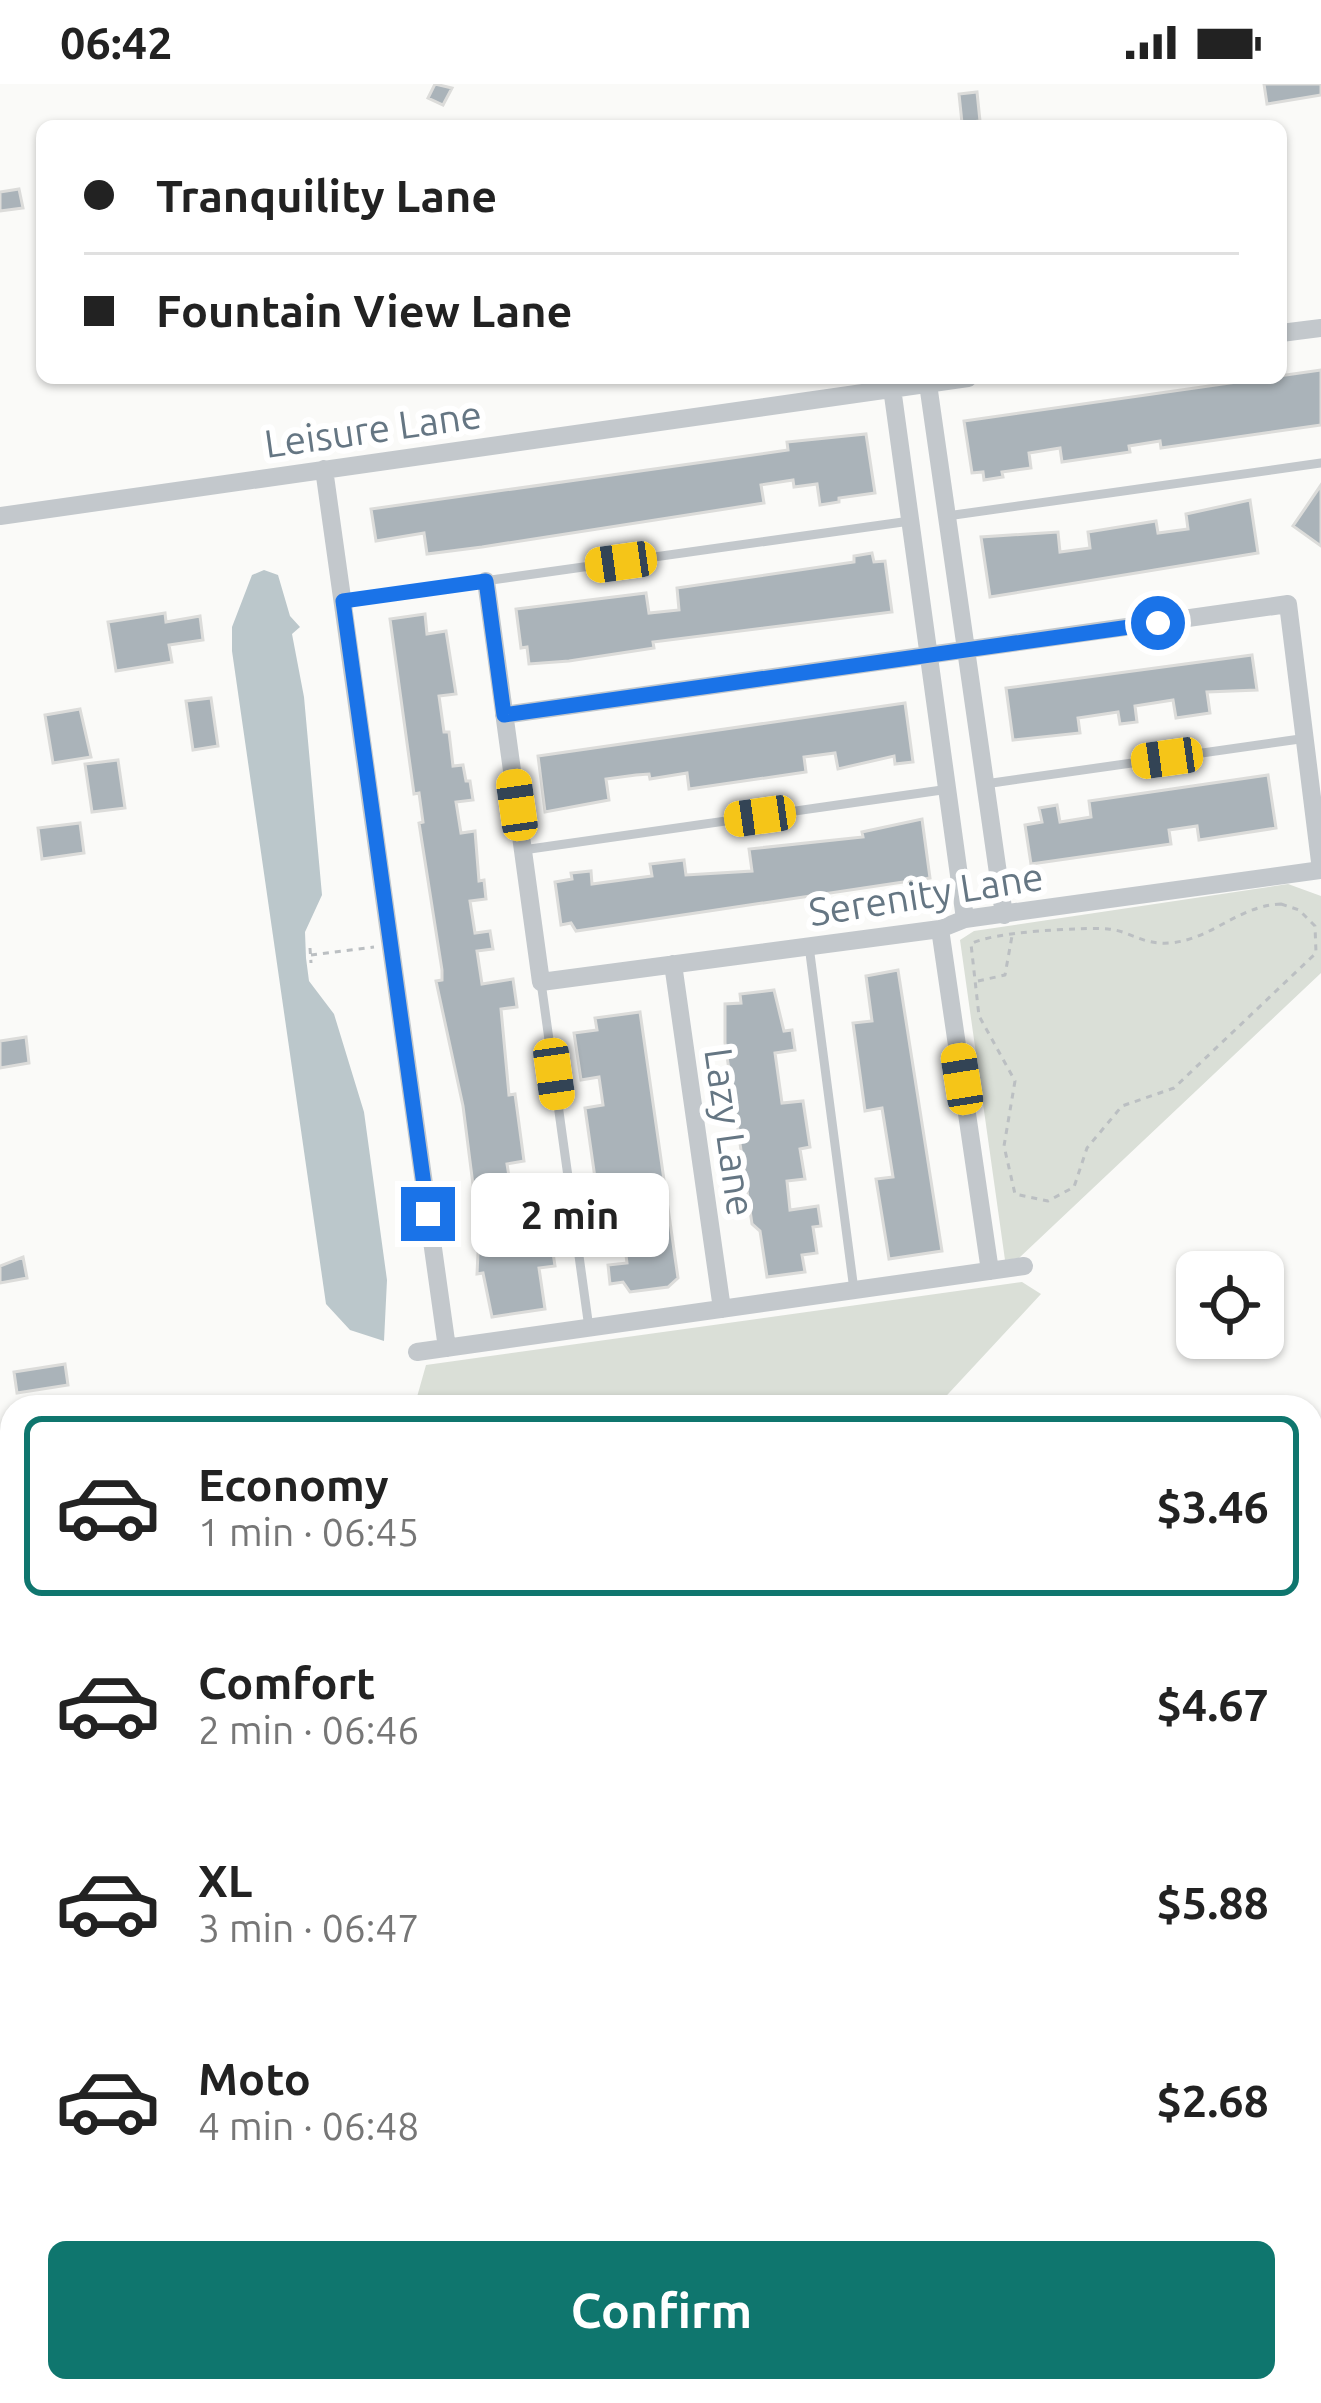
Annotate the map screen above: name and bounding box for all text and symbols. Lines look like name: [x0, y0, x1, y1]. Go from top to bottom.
text: 06:42: [60, 17, 173, 68]
text: Tranquility Lane: [156, 170, 497, 221]
text: Fountain View Lane: [156, 285, 572, 336]
street label: Leisure Lane: [262, 392, 484, 465]
car: [583, 539, 659, 585]
route start: [1131, 596, 1185, 650]
car: [1129, 735, 1205, 781]
car: [494, 767, 540, 843]
car: [722, 793, 798, 839]
street label: Serenity Lane: [806, 854, 1046, 933]
car: [531, 1036, 577, 1112]
car: [939, 1041, 985, 1117]
street label: Lazy Lane: [697, 1045, 764, 1219]
callout: 2 min: [470, 1172, 668, 1256]
route end: [401, 1187, 455, 1241]
text: 2 min: [521, 1193, 619, 1236]
map controls: [1176, 1251, 1284, 1359]
button: locate: [1176, 1251, 1284, 1359]
icon: car: [54, 1452, 162, 1560]
text: Economy: [198, 1459, 389, 1510]
text: $3.46: [1156, 1481, 1269, 1532]
text: 1 min · 06:45: [198, 1510, 419, 1553]
icon: car: [54, 1650, 162, 1758]
text: Comfort: [198, 1657, 375, 1708]
text: $4.67: [1156, 1679, 1269, 1730]
text: 2 min · 06:46: [198, 1708, 419, 1751]
icon: car: [54, 1848, 162, 1956]
text: XL: [198, 1855, 252, 1906]
text: $5.88: [1156, 1877, 1269, 1928]
text: 3 min · 06:47: [198, 1906, 419, 1949]
icon: car: [54, 2046, 162, 2154]
text: Moto: [198, 2053, 311, 2104]
text: $2.68: [1156, 2075, 1269, 2126]
text: 4 min · 06:48: [198, 2104, 419, 2147]
button: Confirm: [48, 2241, 1275, 2379]

